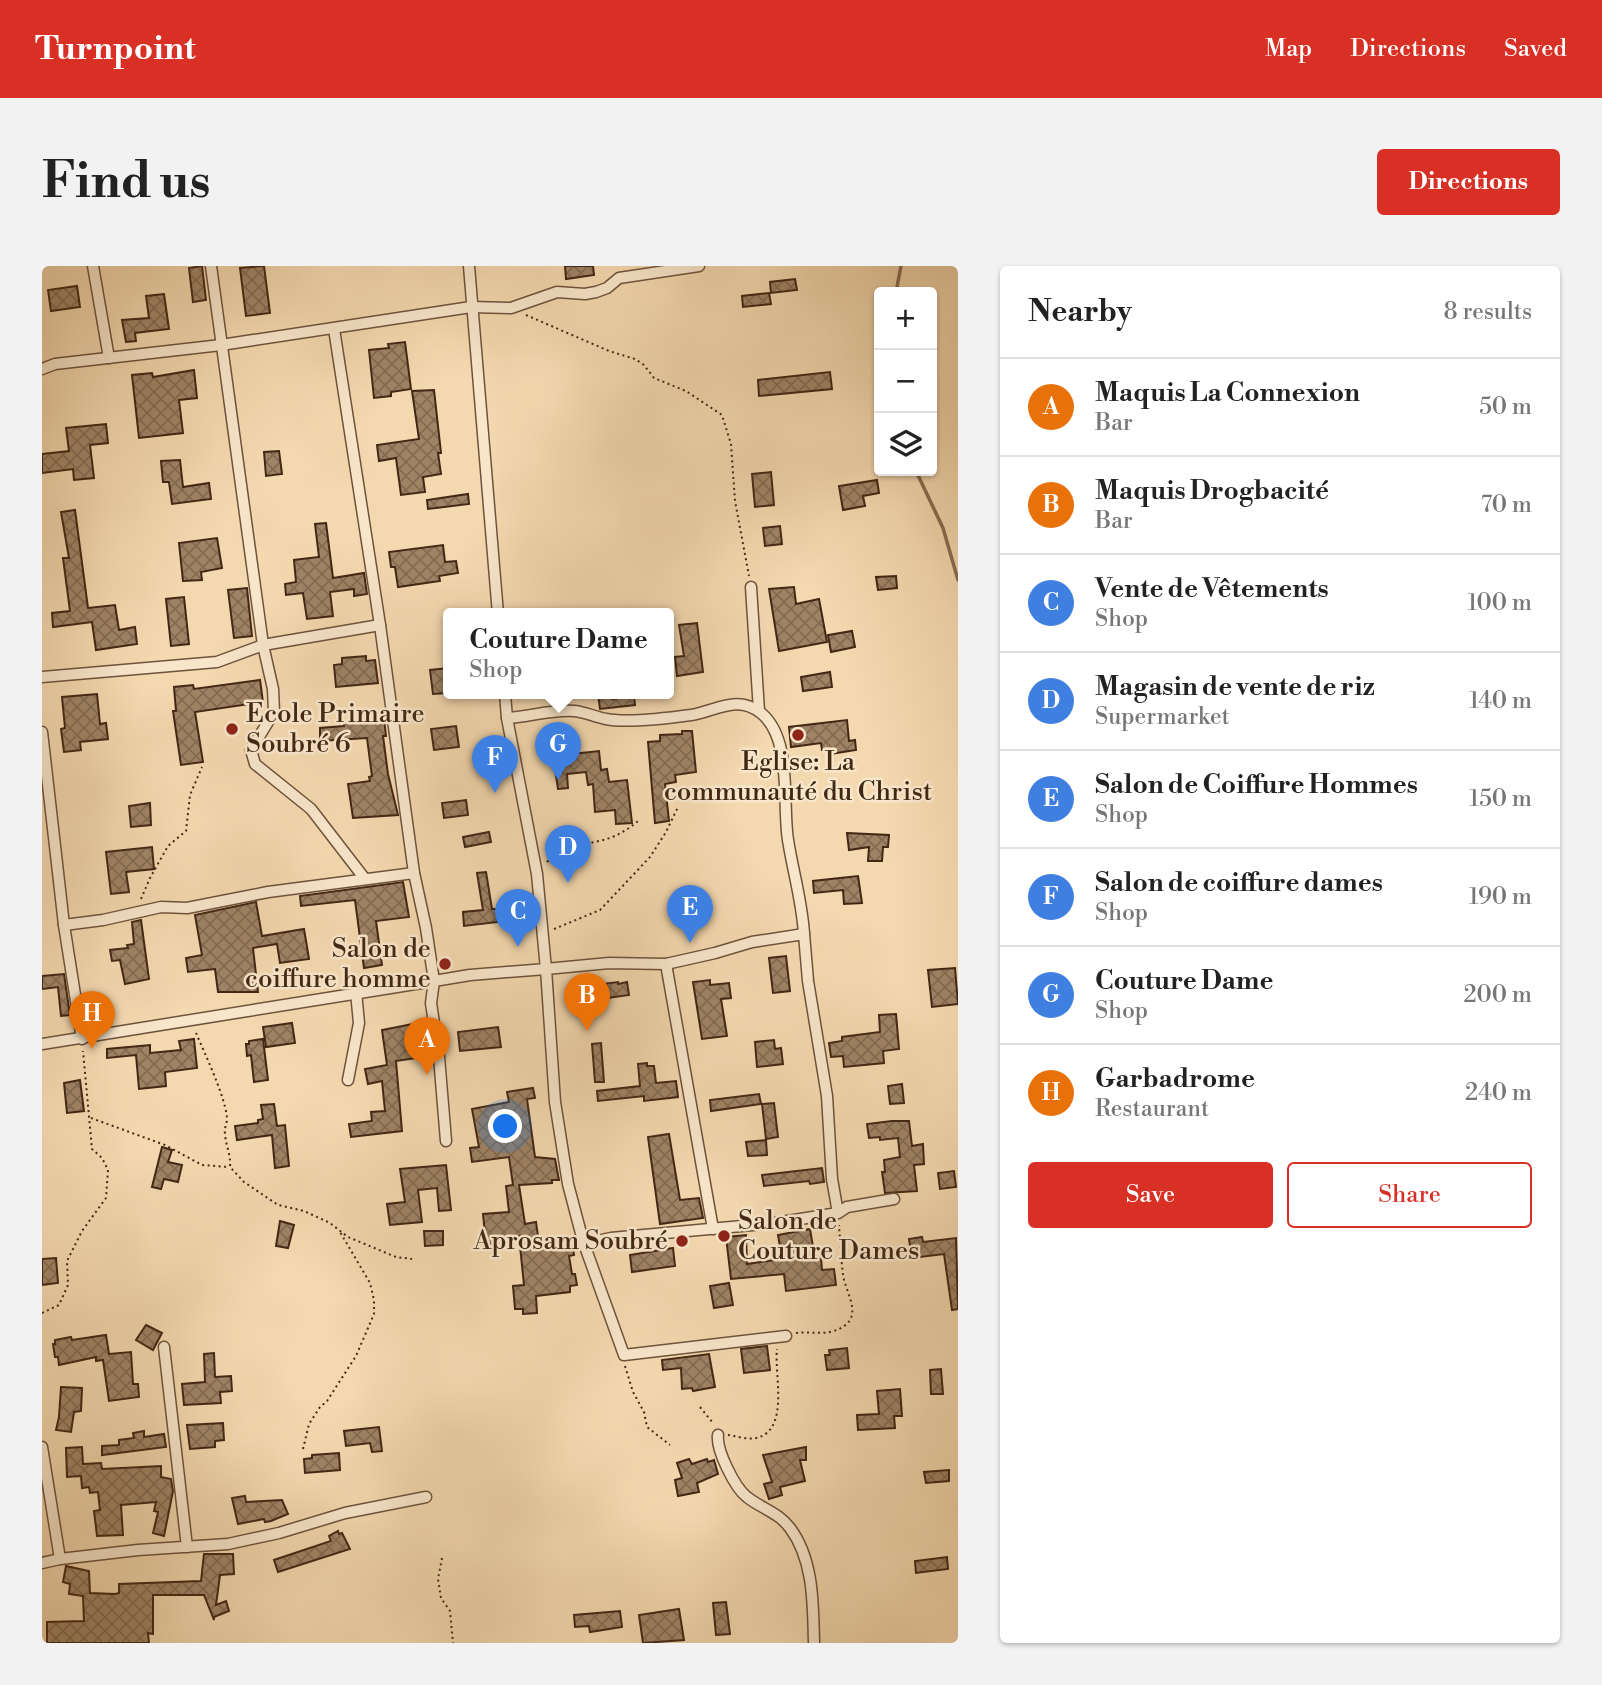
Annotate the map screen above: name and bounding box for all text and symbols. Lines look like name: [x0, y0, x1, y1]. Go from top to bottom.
text: Turnpoint: [35, 29, 196, 70]
text: Map: [1265, 34, 1312, 64]
text: Directions: [1350, 34, 1466, 64]
text: Saved: [1504, 34, 1567, 64]
button: Directions: [1377, 149, 1560, 215]
text: Find us: [42, 152, 211, 213]
map controls: [874, 287, 937, 476]
button: +: [874, 287, 937, 350]
text: Nearby: [1028, 293, 1132, 331]
text: 8 results: [1444, 298, 1532, 326]
button: −: [874, 350, 937, 413]
text: Maquis La Connexion: [1095, 377, 1360, 409]
text: A: [1043, 393, 1059, 421]
text: 50 m: [1479, 393, 1532, 421]
text: Bar: [1095, 409, 1133, 437]
button: layers: [874, 413, 937, 476]
text: Maquis Drogbacité: [1095, 475, 1329, 507]
text: B: [1042, 491, 1060, 519]
text: 70 m: [1481, 491, 1532, 519]
text: Bar: [1095, 507, 1133, 535]
text: Vente de Vêtements: [1095, 573, 1329, 605]
text: C: [1043, 589, 1059, 617]
text: 100 m: [1467, 589, 1532, 617]
text: Shop: [1095, 605, 1148, 633]
popup: [443, 608, 674, 699]
text: Couture Dame: [469, 624, 648, 656]
text: Shop: [469, 656, 522, 684]
text: Magasin de vente de riz: [1095, 671, 1375, 703]
text: D: [1042, 687, 1060, 715]
text: 140 m: [1469, 687, 1532, 715]
place label: Ecole Primaire Soubré 6: [246, 698, 425, 760]
text: Supermarket: [1095, 703, 1230, 731]
marker: Ecole Primaire Soubré 6: [224, 721, 240, 737]
pin: G: [535, 722, 581, 780]
marker: Eglise: La communauté du Christ: [790, 727, 806, 743]
pin: F: [472, 735, 518, 793]
place label: Eglise: La communauté du Christ: [664, 746, 932, 808]
text: Salon de Coiffure Hommes: [1095, 769, 1418, 801]
text: E: [1043, 785, 1059, 813]
text: 150 m: [1469, 785, 1532, 813]
text: Shop: [1095, 801, 1148, 829]
pin: D: [545, 825, 591, 883]
text: Salon de coiffure dames: [1095, 867, 1383, 899]
text: F: [1043, 883, 1059, 911]
text: 190 m: [1469, 883, 1532, 911]
pin: E: [667, 885, 713, 943]
pin: C: [495, 889, 541, 947]
text: Shop: [1095, 899, 1148, 927]
place label: Salon de coiffure homme: [245, 933, 431, 995]
marker: Salon de coiffure homme: [437, 956, 453, 972]
text: Couture Dame: [1095, 965, 1273, 997]
pin: B: [564, 973, 610, 1031]
text: G: [1042, 981, 1060, 1009]
text: 200 m: [1464, 981, 1532, 1009]
pin: H: [69, 991, 115, 1049]
text: Shop: [1095, 997, 1148, 1025]
pin: A: [404, 1017, 450, 1075]
text: Garbadrome: [1095, 1063, 1255, 1095]
text: H: [1042, 1079, 1061, 1107]
text: 240 m: [1465, 1079, 1532, 1107]
text: Restaurant: [1095, 1095, 1209, 1123]
your location: [488, 1109, 522, 1143]
button: Save: [1028, 1162, 1273, 1228]
button: Share: [1287, 1162, 1532, 1228]
place label: Salon de Couture Dames: [738, 1205, 919, 1267]
place label: Aprosam Soubré: [473, 1225, 668, 1257]
marker: Salon de Couture Dames: [716, 1228, 732, 1244]
marker: Aprosam Soubré: [674, 1233, 690, 1249]

